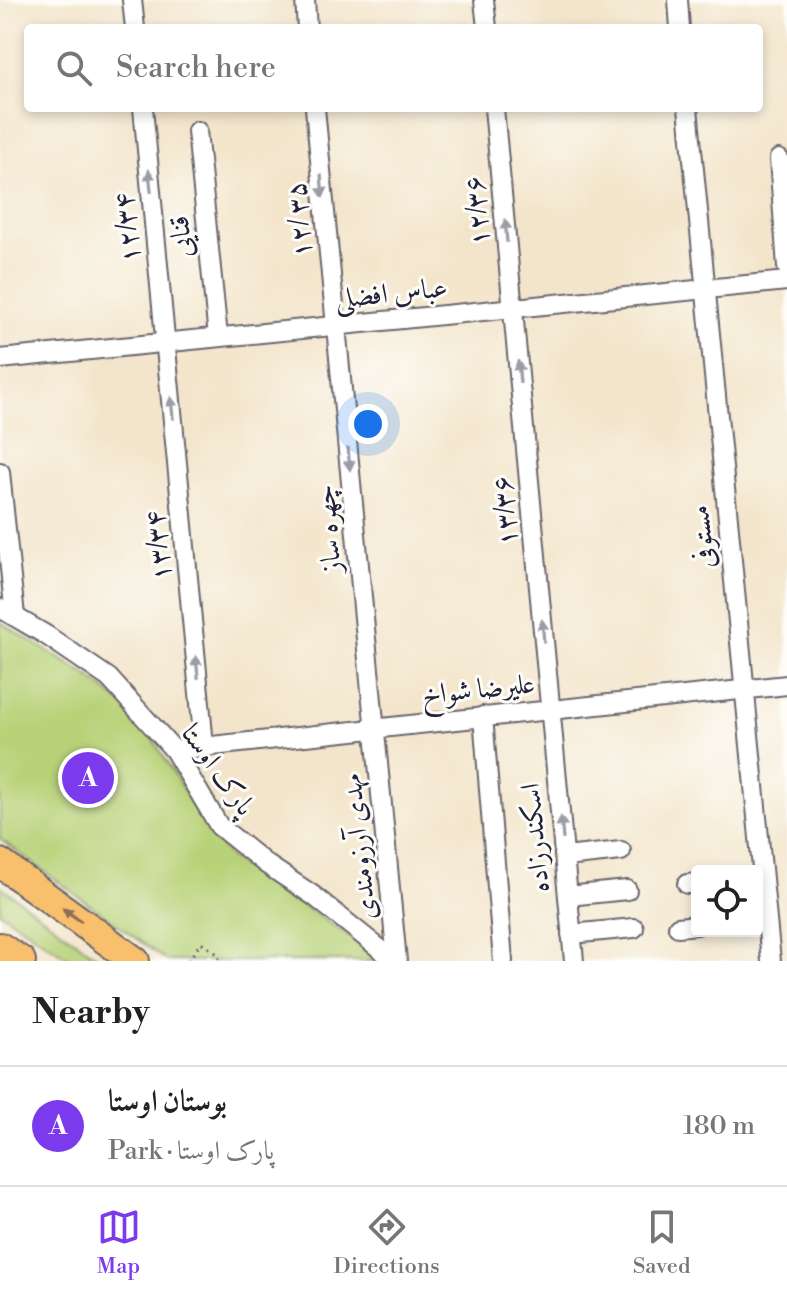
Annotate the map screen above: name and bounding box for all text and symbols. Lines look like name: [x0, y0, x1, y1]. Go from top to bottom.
search box: [24, 24, 763, 112]
icon: search: [52, 46, 96, 90]
text: Search here: [116, 49, 276, 87]
one-way arrow: [143, 168, 156, 193]
one-way arrow: [316, 174, 329, 199]
street label: ۱۲/۳۶: [457, 174, 498, 248]
street label: ۱۲/ ۳۵: [279, 180, 320, 260]
street label: ۱۲/۳۴: [106, 191, 149, 265]
street label: قنایی: [162, 214, 201, 260]
one-way arrow: [499, 218, 512, 243]
street label: عباس افضلی: [333, 270, 450, 319]
one-way arrow: [512, 360, 525, 385]
one-way arrow: [165, 395, 178, 420]
your location: [348, 404, 388, 444]
one-way arrow: [342, 447, 355, 472]
street label: ۱۳/۳۶: [485, 474, 526, 548]
street label: چهره ساز: [307, 483, 350, 577]
street label: مستوفی: [682, 504, 723, 570]
street label: ۱۳/۳۴: [137, 509, 180, 583]
one-way arrow: [537, 618, 550, 643]
one-way arrow: [190, 654, 203, 679]
street label: علیرضا شواخ: [420, 666, 537, 720]
street label: پارک اوستا: [171, 717, 264, 825]
pin: A: [62, 748, 114, 808]
street label: مهدی آرزومندی: [334, 772, 385, 922]
street label: اسکندرزاده: [513, 782, 558, 894]
one-way arrow: [555, 815, 568, 840]
map controls: [691, 865, 763, 937]
button: locate: [691, 865, 763, 937]
one-way arrow: [62, 908, 83, 923]
text: Nearby: [32, 992, 150, 1034]
text: بوستان اوستا: [108, 1083, 227, 1121]
text: A: [49, 1110, 67, 1142]
text: 180 m: [683, 1110, 755, 1142]
text: Park · پارک اوستا: [108, 1135, 274, 1167]
tab: Map: [97, 1205, 141, 1280]
tab: Directions: [334, 1205, 440, 1280]
tab: Saved: [633, 1205, 690, 1280]

